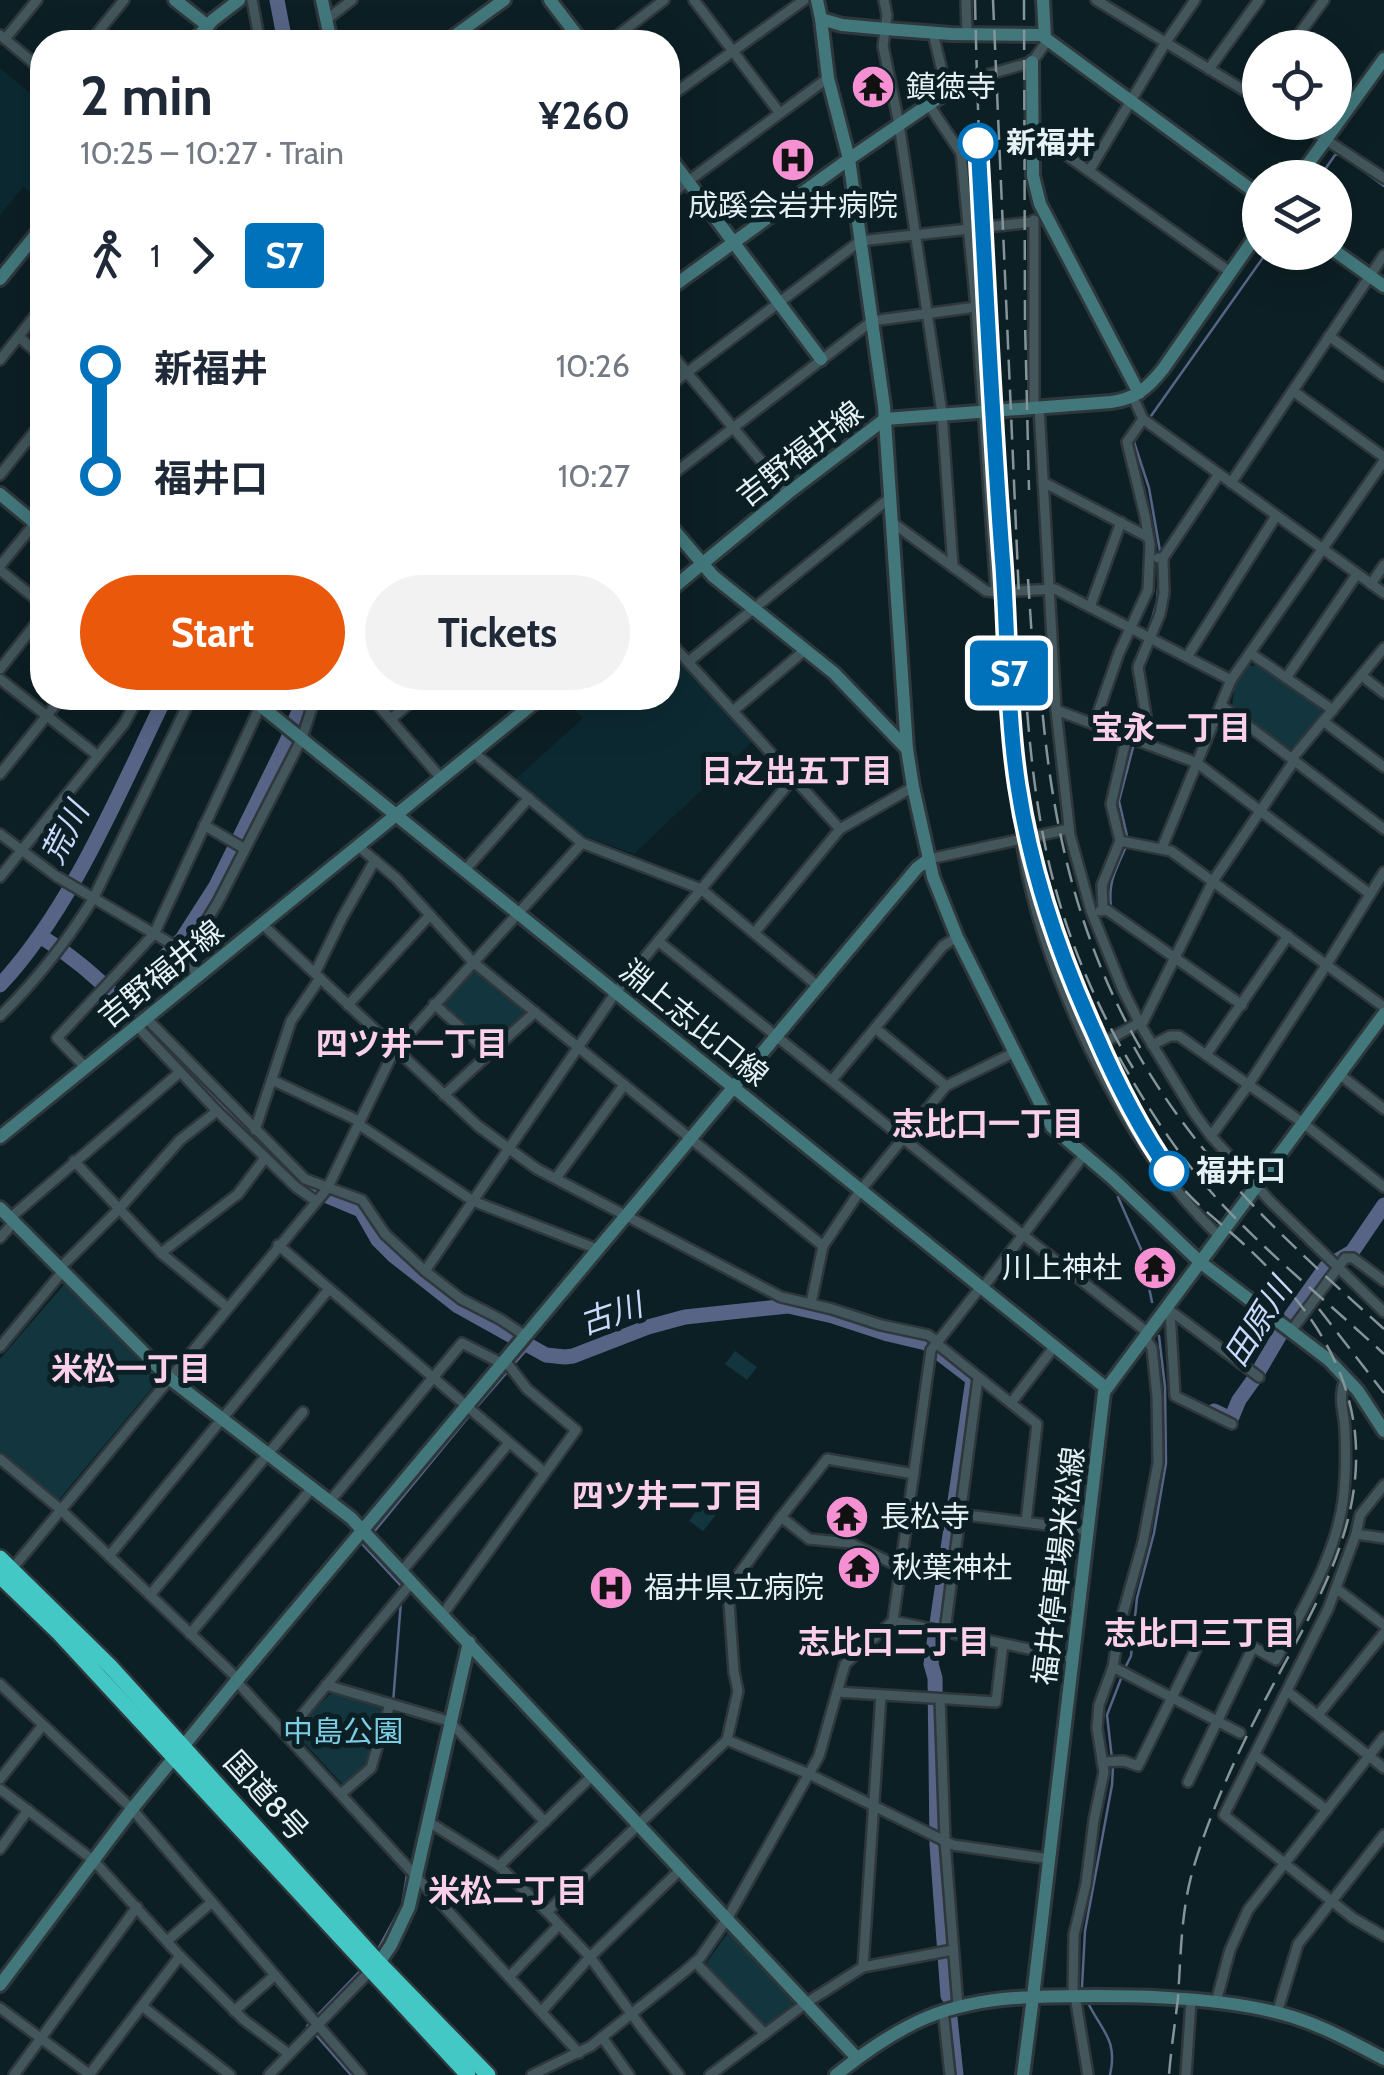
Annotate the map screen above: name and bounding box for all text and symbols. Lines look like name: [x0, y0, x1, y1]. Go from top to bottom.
map controls: [1242, 30, 1352, 270]
button: locate: [1242, 30, 1352, 140]
text: 2 min: [80, 62, 213, 129]
temple icon: 鎮徳寺: [850, 64, 896, 110]
place label: 鎮徳寺: [906, 68, 996, 105]
text: ¥260: [539, 92, 630, 139]
marker: 新福井: [959, 124, 997, 162]
place label: 新福井: [1006, 124, 1096, 161]
text: 10:25 – 10:27 · Train: [80, 133, 344, 172]
hospital icon: 成蹊会岩井病院: [770, 137, 816, 183]
button: layers: [1242, 160, 1352, 270]
place label: 成蹊会岩井病院: [688, 187, 898, 224]
icon: walk: [80, 228, 135, 283]
icon: forward: [175, 228, 230, 283]
text: S7: [265, 234, 304, 277]
text: 1: [150, 236, 160, 275]
text: 新福井: [154, 345, 268, 392]
text: 10:26: [556, 346, 630, 385]
street label: 吉野福井線: [729, 393, 870, 514]
text: 福井口: [154, 455, 268, 502]
text: 10:27: [558, 456, 630, 495]
button: Start: [80, 575, 345, 690]
button: Tickets: [365, 575, 630, 690]
line badge: S7: [964, 640, 1054, 706]
text: S7: [990, 652, 1028, 695]
district label: 宝永一丁目: [1091, 708, 1251, 747]
district label: 日之出五丁目: [701, 751, 893, 790]
water label: 荒川: [33, 793, 98, 870]
street label: 吉野福井線: [91, 912, 231, 1035]
street label: 淵上志比口線: [613, 952, 776, 1094]
district label: 四ツ井一丁目: [316, 1024, 508, 1063]
district label: 志比口一丁目: [892, 1104, 1084, 1143]
marker: 福井口: [1150, 1152, 1188, 1190]
place label: 福井口: [1196, 1152, 1286, 1189]
temple icon: 川上神社: [1132, 1245, 1178, 1291]
place label: 川上神社: [1002, 1249, 1122, 1286]
water label: 田原川: [1216, 1268, 1301, 1373]
water label: 古川: [574, 1284, 650, 1342]
district label: 米松一丁目: [51, 1349, 211, 1388]
street label: 福井停車場米松線: [1026, 1445, 1091, 1687]
district label: 四ツ井二丁目: [572, 1476, 764, 1515]
temple icon: 長松寺: [824, 1494, 870, 1540]
place label: 長松寺: [880, 1498, 970, 1535]
temple icon: 秋葉神社: [836, 1545, 882, 1591]
place label: 秋葉神社: [892, 1549, 1012, 1586]
hospital icon: 福井県立病院: [588, 1565, 634, 1611]
place label: 福井県立病院: [644, 1569, 824, 1606]
district label: 志比口三丁目: [1104, 1613, 1296, 1652]
district label: 志比口二丁目: [798, 1622, 990, 1661]
park label: 中島公園: [283, 1713, 403, 1750]
street label: 国道8号: [216, 1743, 316, 1848]
district label: 米松二丁目: [428, 1871, 588, 1910]

